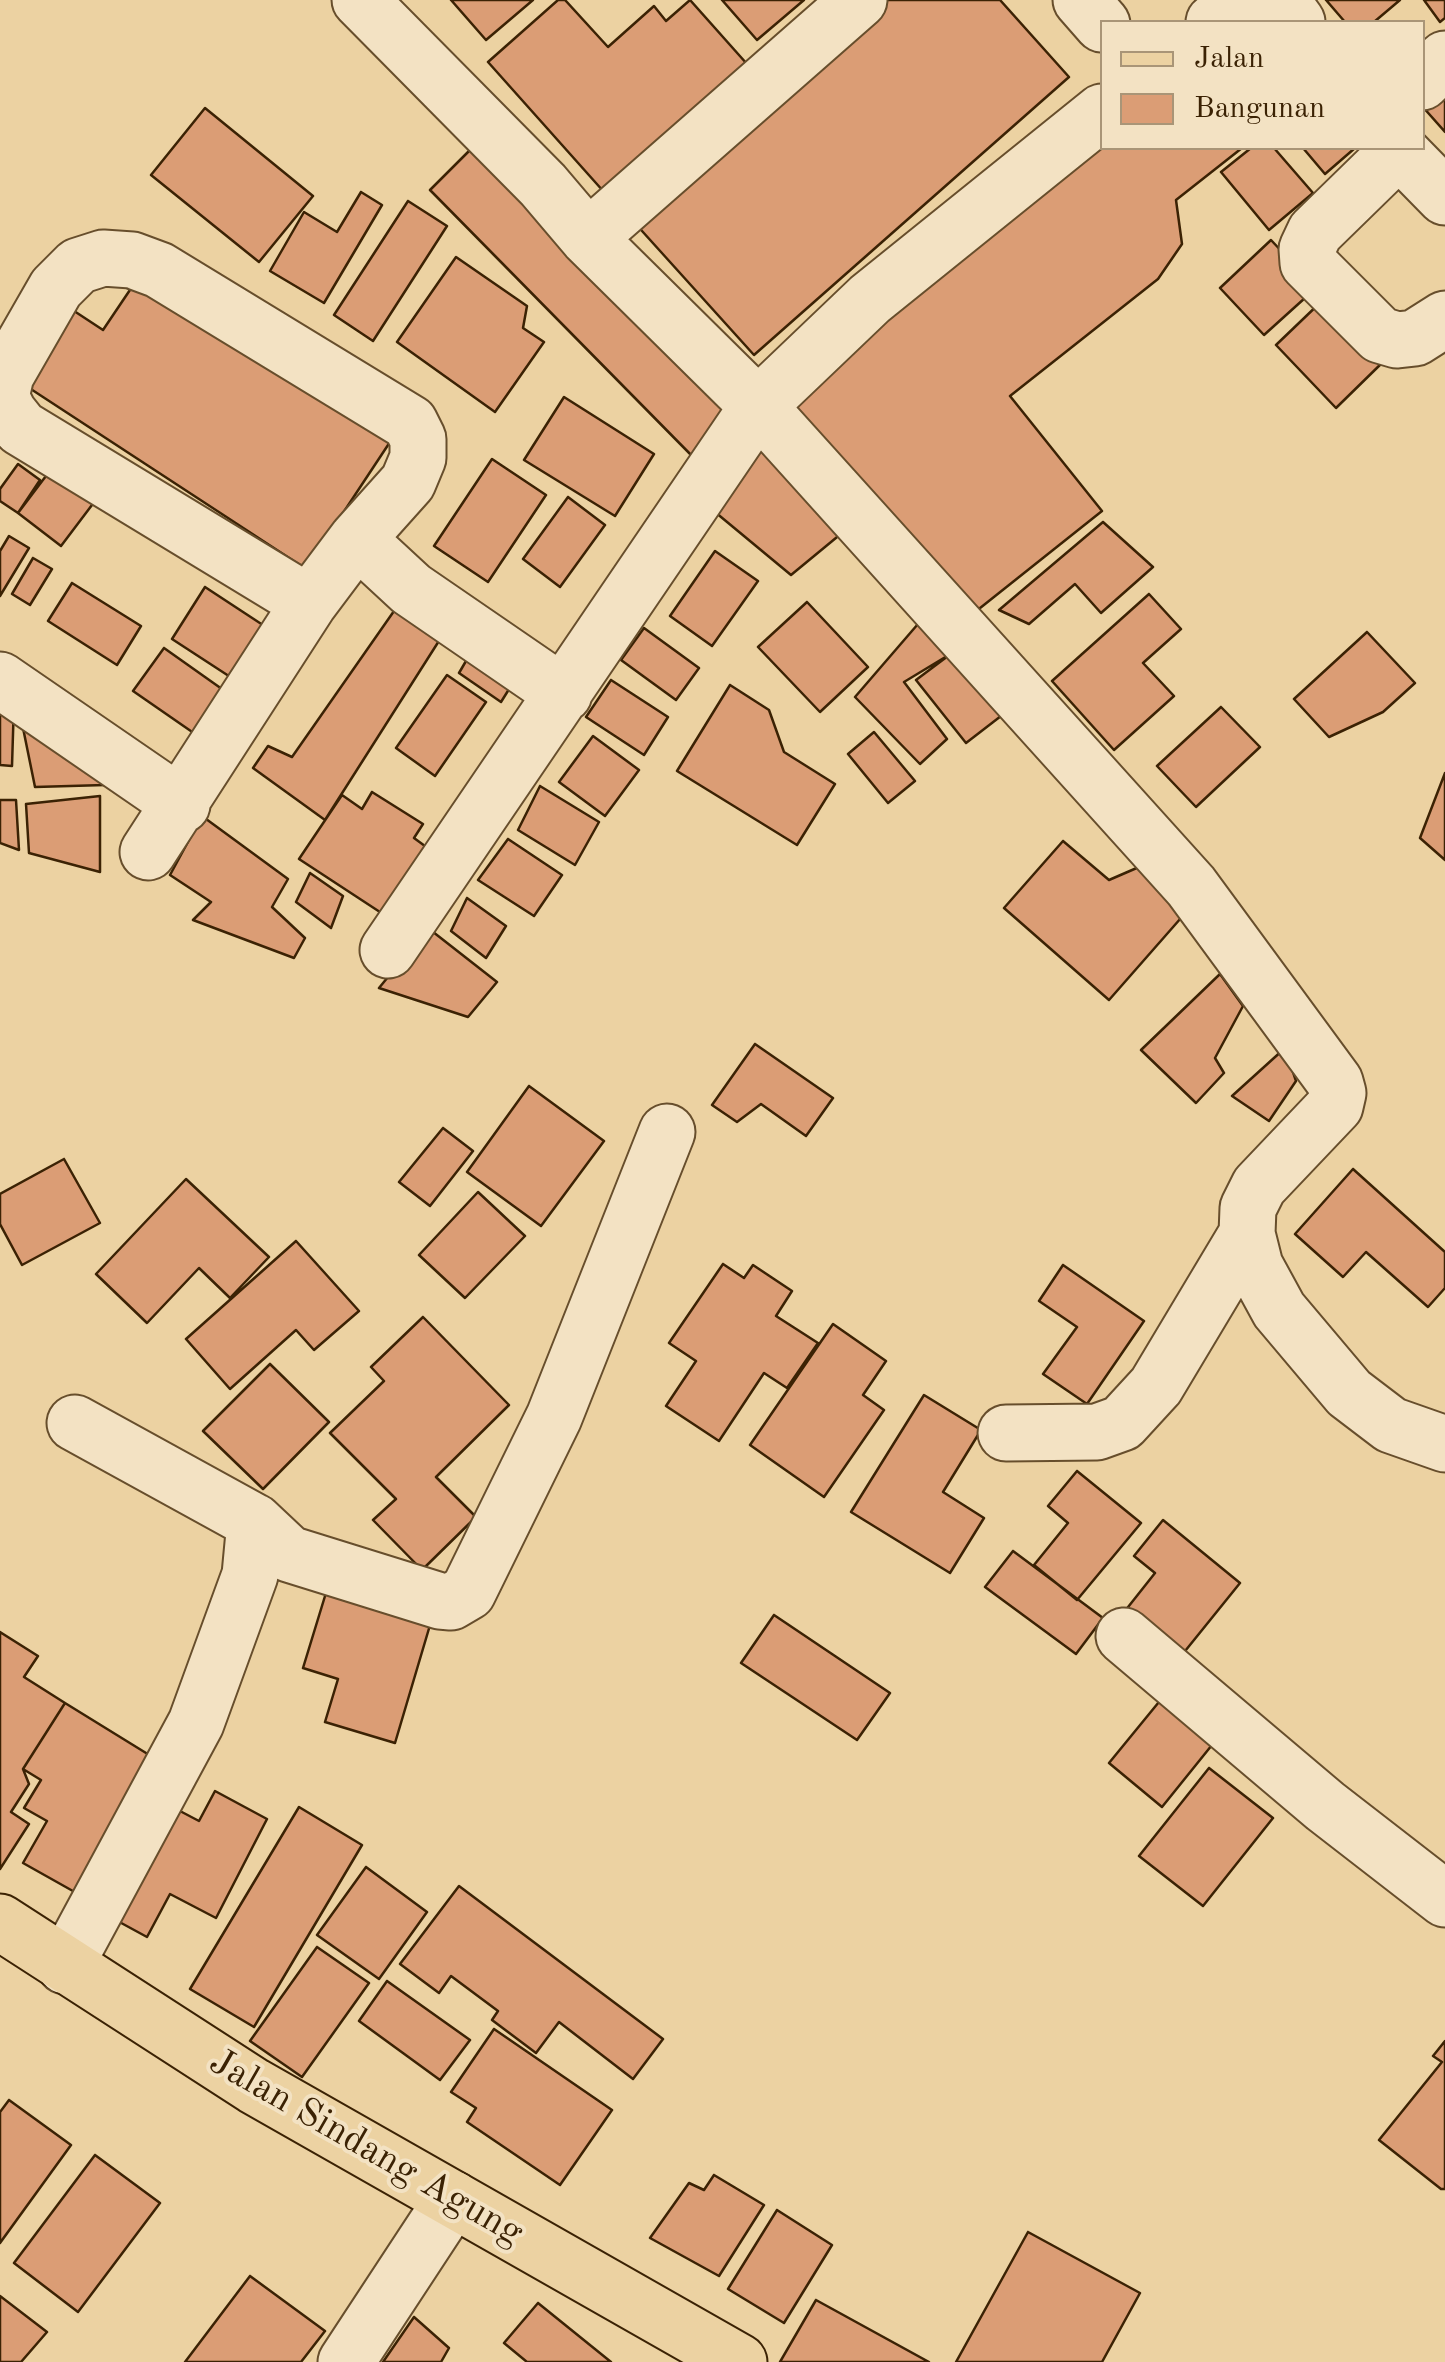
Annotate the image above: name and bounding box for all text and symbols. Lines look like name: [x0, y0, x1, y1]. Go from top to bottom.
legend: [1100, 20, 1425, 150]
text: Jalan: [1194, 44, 1264, 74]
text: Bangunan: [1194, 94, 1325, 124]
street label: Jalan Sindang Agung: [201, 2040, 531, 2256]

